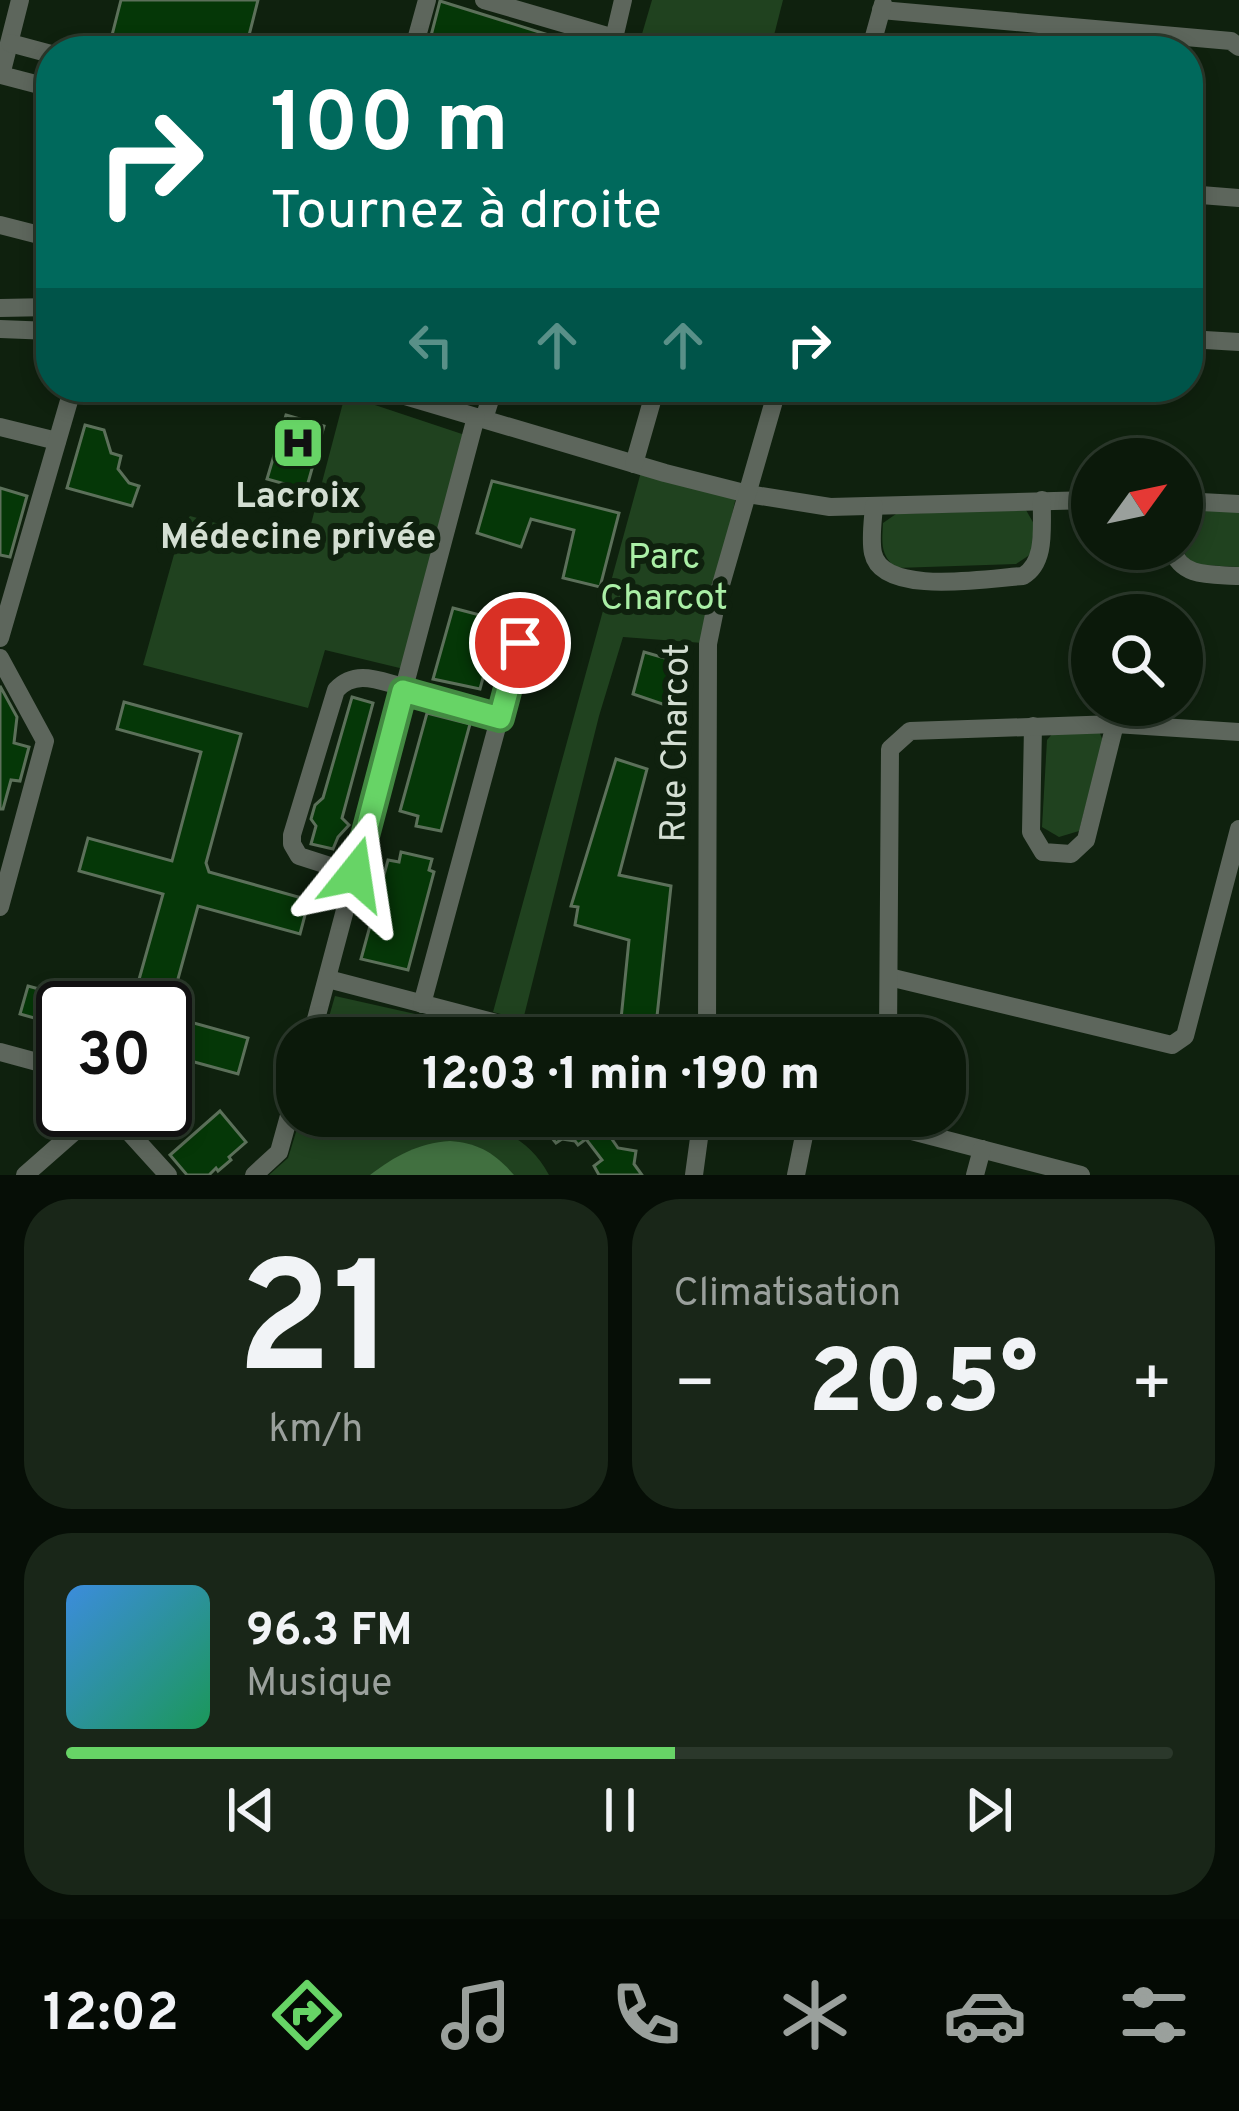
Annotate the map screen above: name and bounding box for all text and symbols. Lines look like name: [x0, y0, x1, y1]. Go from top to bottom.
text: 100 m: [270, 75, 509, 181]
icon: right: [72, 84, 228, 240]
text: Tournez à droite: [270, 179, 662, 248]
icon: left: [398, 312, 464, 378]
icon: ahead: [524, 312, 590, 378]
icon: ahead: [650, 312, 716, 378]
icon: right: [776, 312, 842, 378]
hospital icon: Lacroix Médecine privée: [270, 415, 326, 471]
north arrow: [1071, 438, 1203, 570]
map controls: [1071, 438, 1203, 726]
place label: Lacroix Médecine privée: [160, 475, 436, 562]
park label: Parc Charcot: [600, 536, 728, 623]
pin: [469, 592, 571, 694]
button: search: [1071, 594, 1203, 726]
icon: arrive: [487, 610, 553, 676]
street label: Rue Charcot: [652, 643, 702, 843]
position arrow: [292, 811, 418, 937]
speed limit sign: 30: [36, 981, 192, 1137]
text: 12:03 · 1 min · 190 m: [422, 1048, 820, 1105]
text: 21: [237, 1230, 395, 1428]
text: Climatisation: [674, 1271, 901, 1320]
text: 20.5°: [809, 1331, 1038, 1444]
text: −: [674, 1346, 716, 1429]
text: +: [1130, 1346, 1173, 1429]
text: km/h: [268, 1407, 363, 1456]
text: 96.3 FM: [246, 1604, 413, 1661]
text: Musique: [246, 1661, 392, 1710]
icon: previous: [218, 1777, 284, 1843]
icon: pause: [587, 1777, 653, 1843]
icon: next: [956, 1777, 1022, 1843]
icon: directions: [265, 1973, 349, 2057]
icon: music: [434, 1973, 518, 2057]
icon: phone: [604, 1973, 688, 2057]
icon: climate: [773, 1973, 857, 2057]
icon: car: [943, 1973, 1027, 2057]
icon: filters: [1112, 1973, 1196, 2057]
text: 12:02: [43, 1981, 179, 2050]

